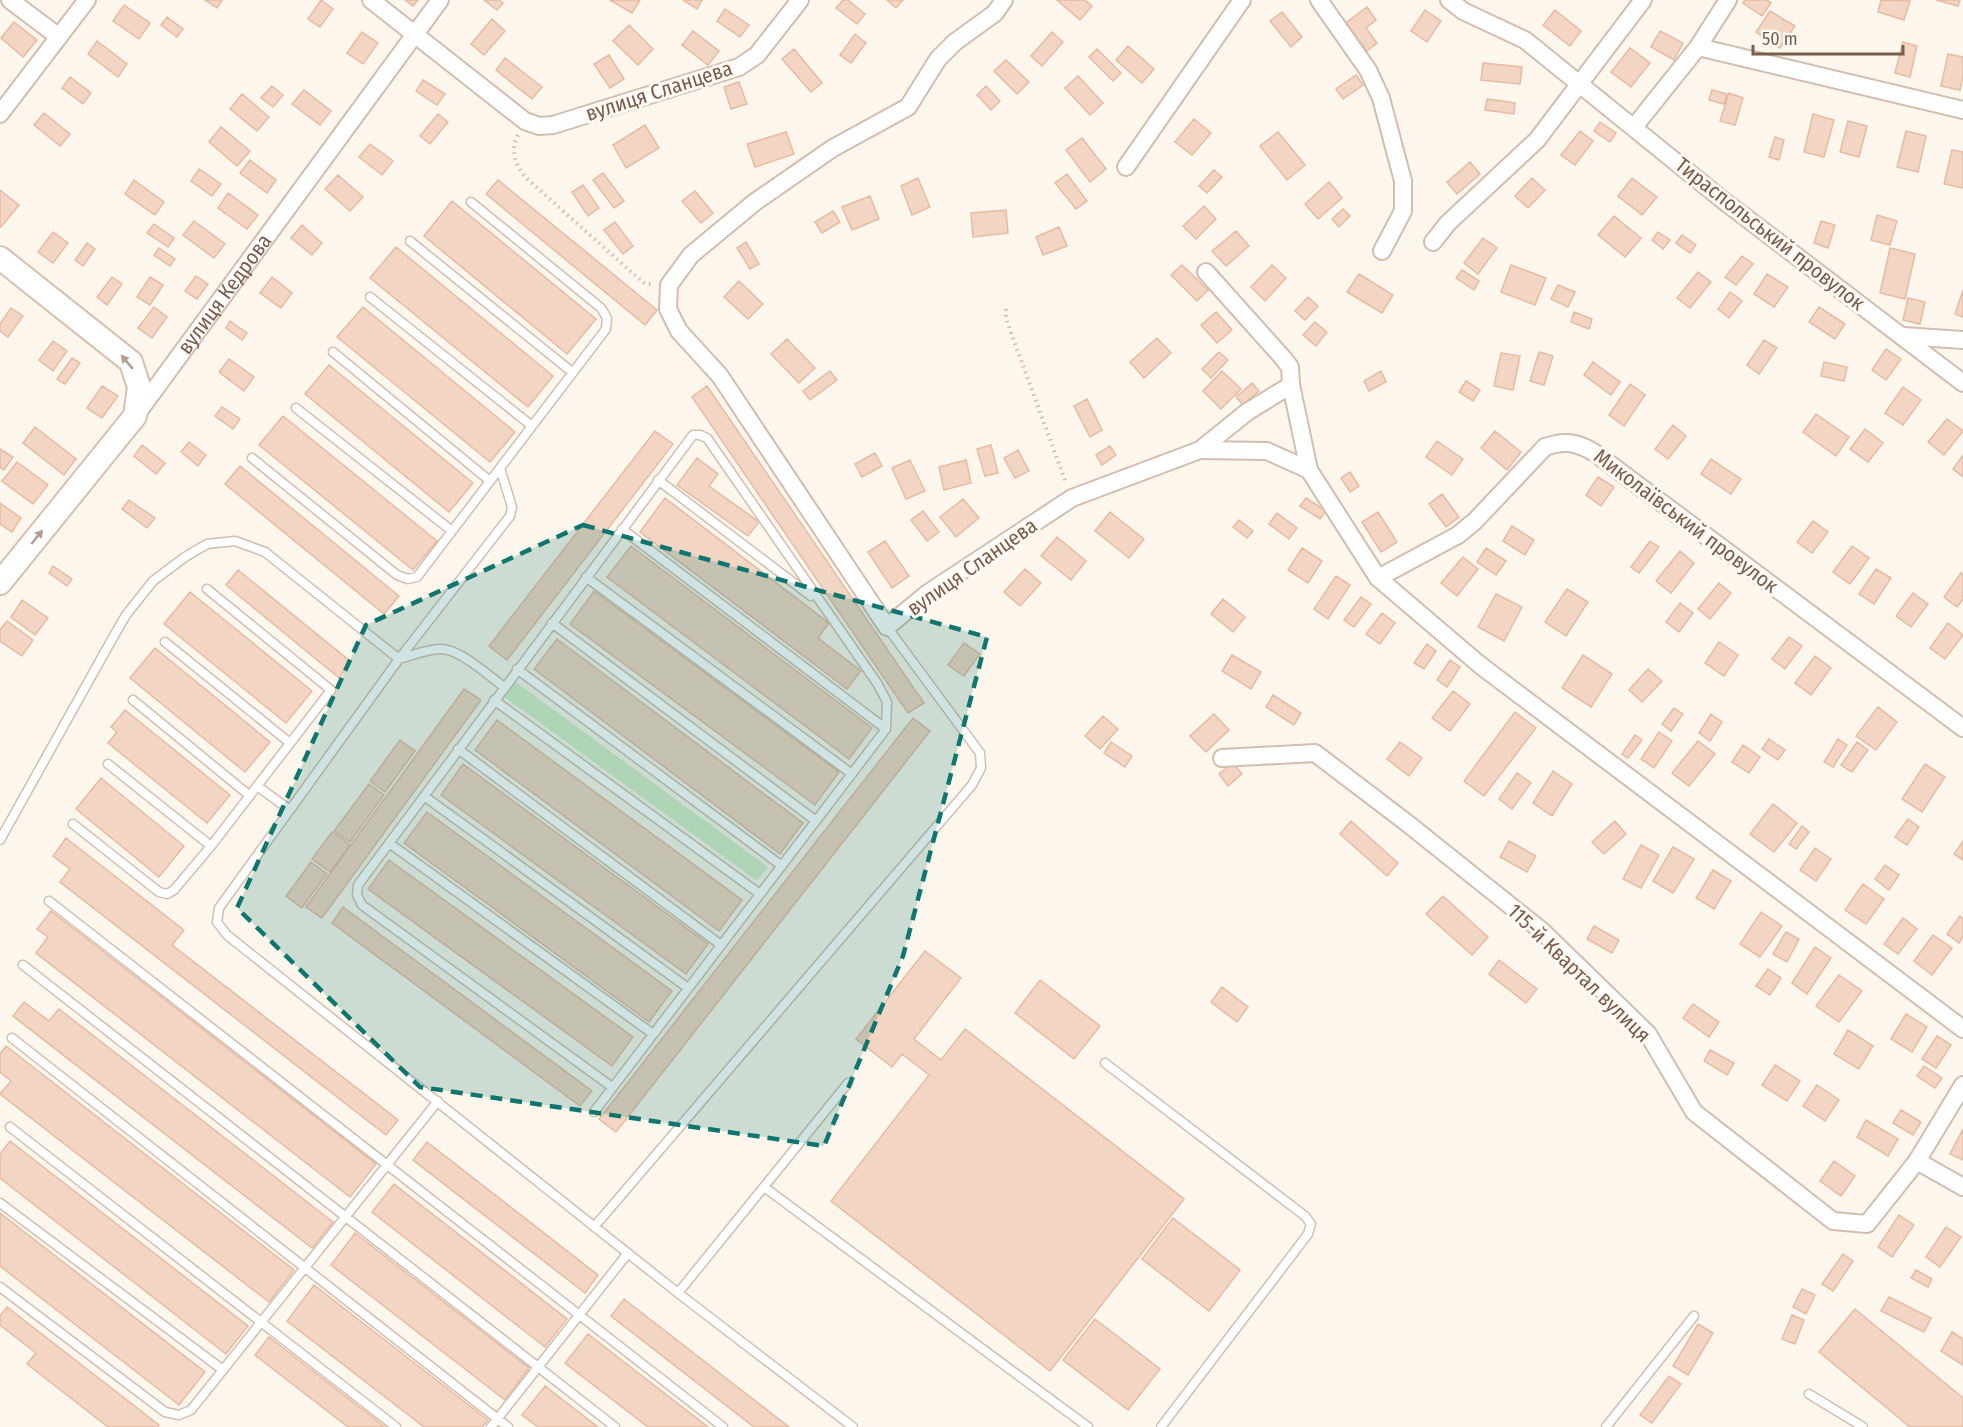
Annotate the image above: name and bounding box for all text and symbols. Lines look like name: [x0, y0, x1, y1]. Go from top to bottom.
scale bar: [1753, 18, 1903, 56]
text: 50 m: [1762, 28, 1798, 50]
street label: вулиця Сланцева: [582, 55, 736, 127]
street label: Тираспольський провулок: [1670, 152, 1870, 316]
street label: вулиця Кедрова: [172, 229, 277, 359]
one-way arrow: [120, 354, 133, 369]
street label: Миколаївський провулок: [1589, 443, 1783, 599]
street label: вулиця Сланцева: [902, 513, 1042, 621]
one-way arrow: [30, 530, 42, 545]
street label: 115-й Квартал вулиця: [1502, 898, 1656, 1048]

